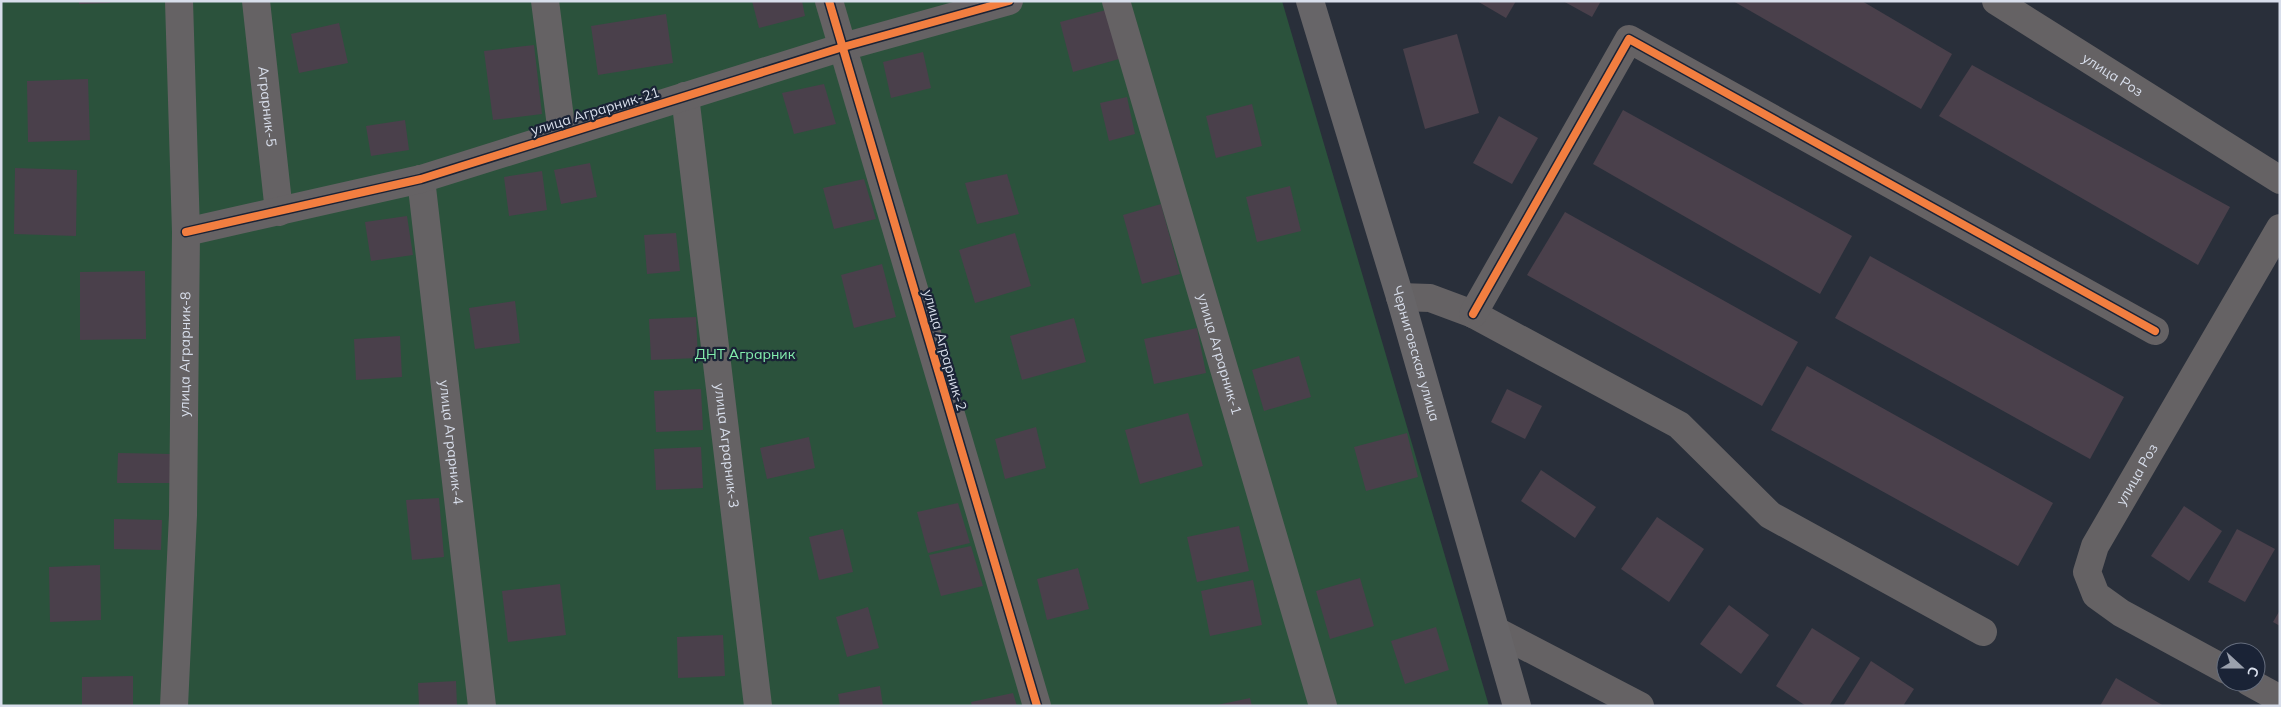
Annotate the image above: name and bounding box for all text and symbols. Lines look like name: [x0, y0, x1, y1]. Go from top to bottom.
street label: улица Роз: [2079, 49, 2147, 100]
street label: Аграрник-5: [254, 65, 281, 148]
street label: улица Аграрник-21: [528, 83, 662, 139]
street label: Черниговская улица: [1388, 283, 1444, 423]
street label: улица Аграрник-2: [919, 287, 971, 413]
street label: улица Аграрник-8: [175, 291, 194, 417]
street label: улица Аграрник-1: [1193, 291, 1246, 417]
park label: ДНТ Аграрник: [695, 345, 796, 363]
street label: улица Аграрник-4: [435, 379, 468, 506]
street label: улица Аграрник-3: [710, 382, 743, 509]
street label: улица Роз: [2112, 440, 2162, 509]
north arrow: [2216, 642, 2266, 692]
text: С: [2243, 664, 2263, 679]

